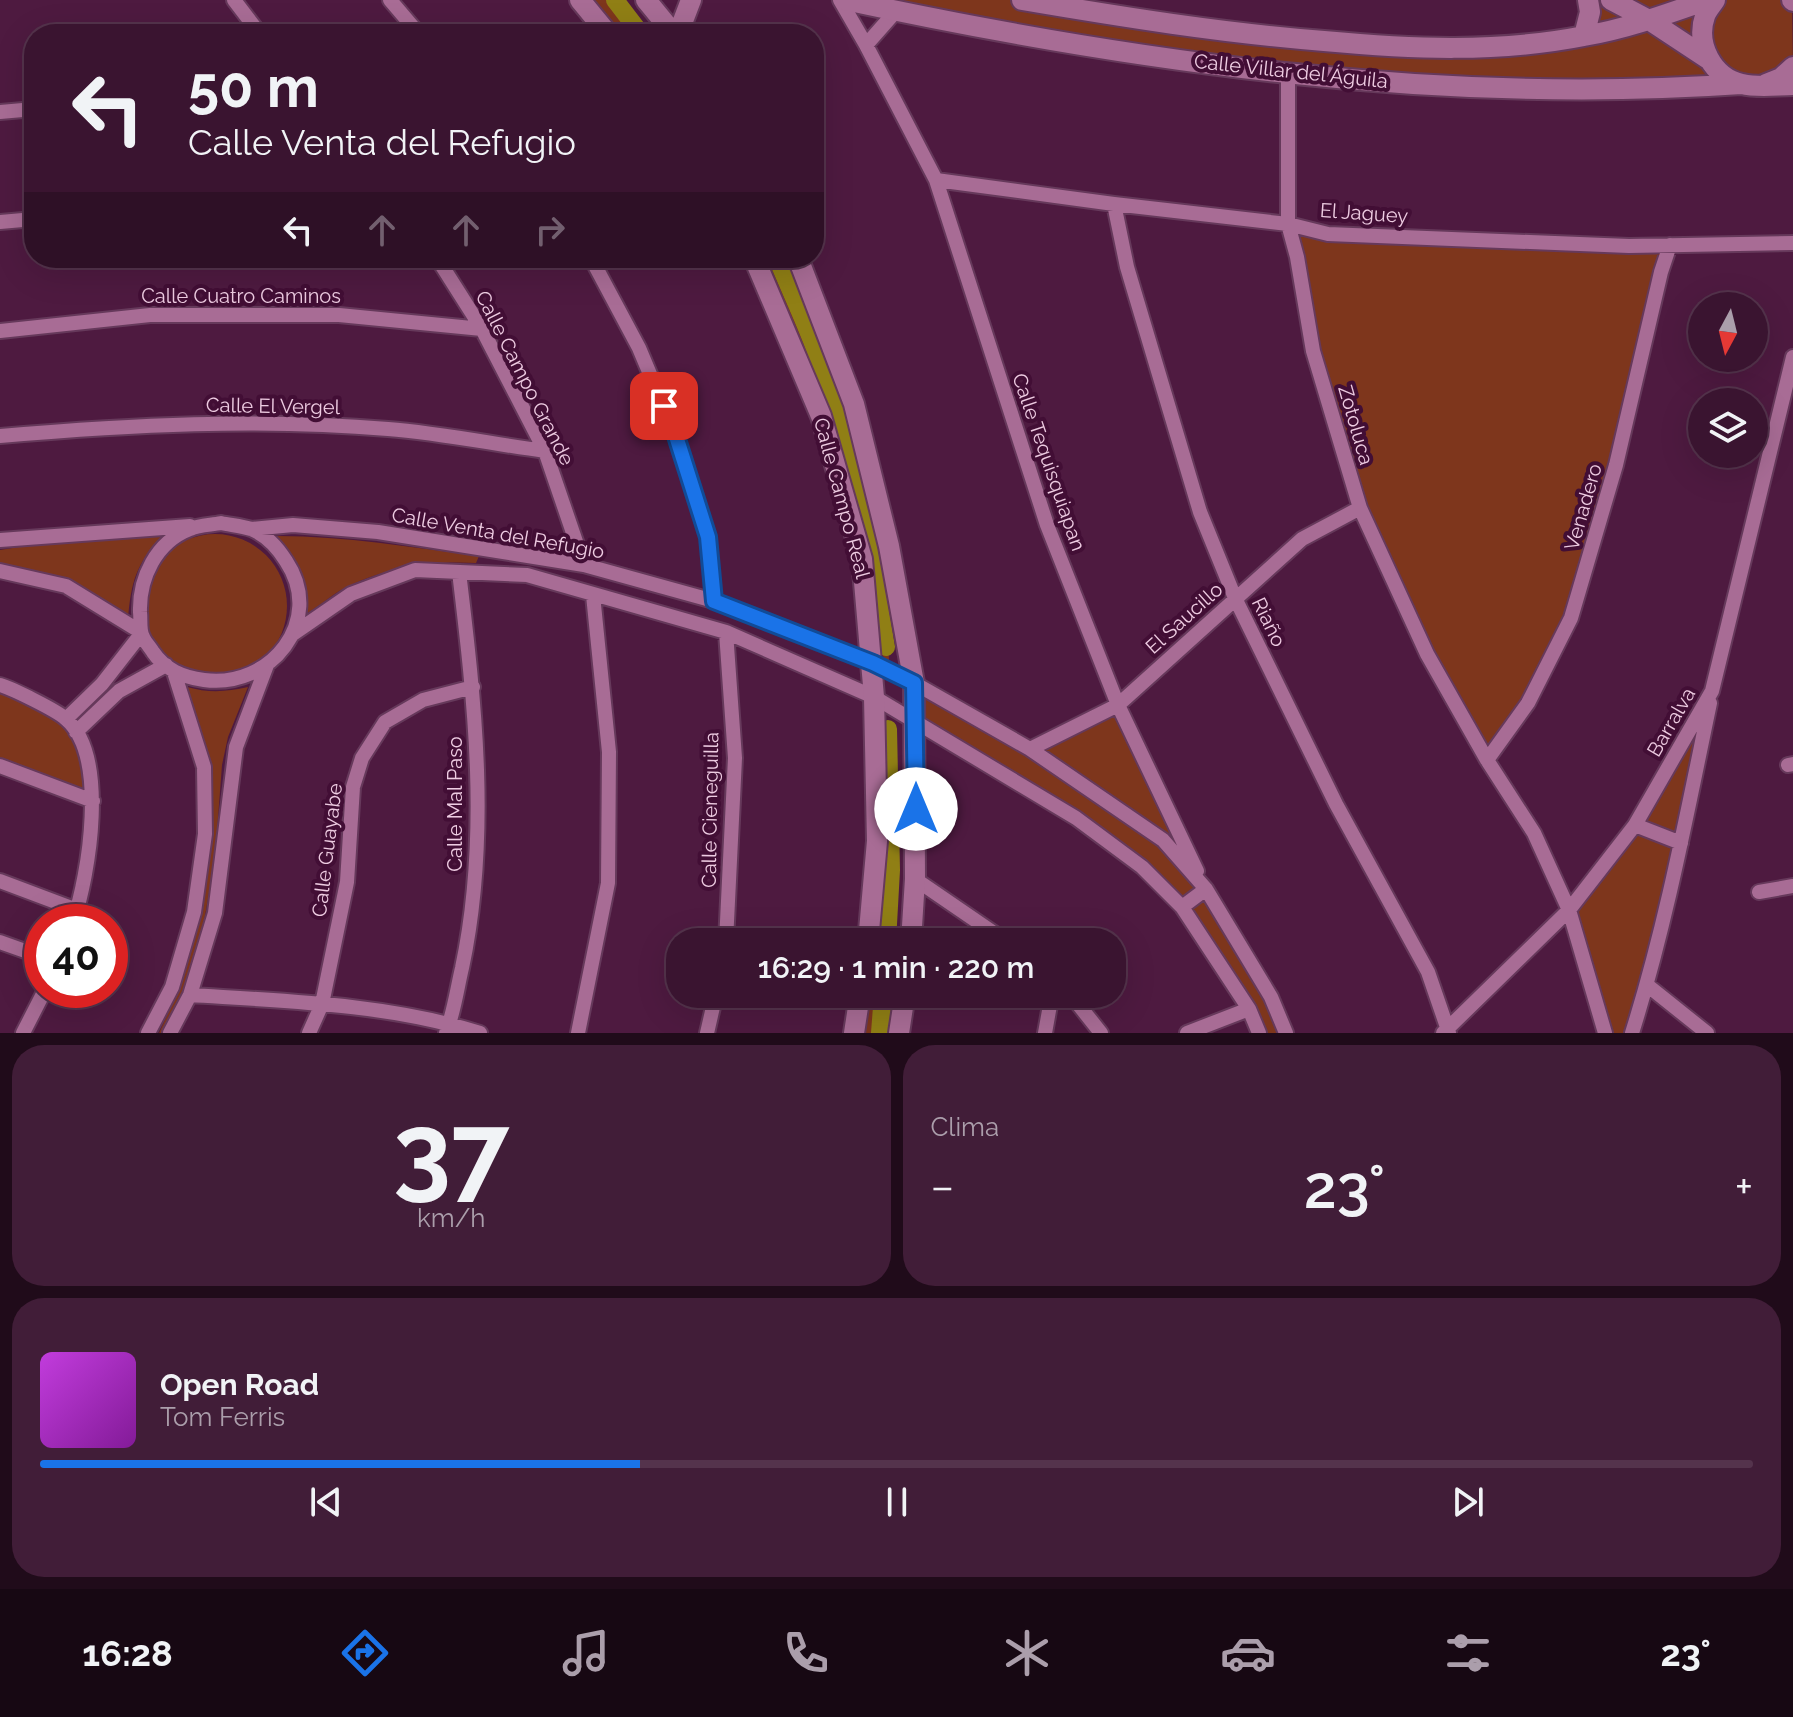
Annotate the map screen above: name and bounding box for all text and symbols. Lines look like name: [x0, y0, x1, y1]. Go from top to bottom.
street label: Calle Villar del Águila: [1193, 49, 1389, 93]
text: 50 m: [188, 54, 319, 120]
icon: left: [56, 56, 160, 160]
text: Calle Venta del Refugio: [188, 121, 576, 163]
street label: El Jaguey: [1319, 198, 1409, 228]
icon: left: [276, 208, 320, 252]
icon: ahead: [360, 208, 404, 252]
icon: ahead: [444, 208, 488, 252]
icon: right: [528, 208, 572, 252]
street label: Calle Cuatro Caminos: [141, 284, 341, 308]
street label: Calle Campo Grande: [471, 287, 580, 470]
north arrow: [1688, 292, 1768, 372]
map controls: [1688, 292, 1768, 468]
street label: Calle Tequisquiapan: [1007, 370, 1091, 554]
pin: [630, 372, 698, 440]
street label: Zotoluca: [1333, 382, 1379, 468]
icon: arrive: [642, 384, 686, 428]
button: layers: [1688, 388, 1768, 468]
street label: Calle El Vergel: [206, 393, 341, 419]
street label: Calle Campo Real: [809, 415, 875, 582]
street label: Venadero: [1559, 461, 1607, 553]
street label: Calle Venta del Refugio: [390, 502, 606, 564]
street label: El Saucillo: [1141, 577, 1227, 659]
street label: Riaño: [1247, 593, 1291, 651]
street label: Barralva: [1642, 683, 1700, 761]
street label: Calle Cieneguilla: [697, 732, 723, 888]
street label: Calle Mal Paso: [443, 736, 467, 872]
position arrow: [874, 767, 958, 851]
street label: Calle Guayabe: [307, 781, 347, 918]
speed limit sign: 40: [24, 904, 128, 1008]
text: 16:29 · 1 min · 220 m: [758, 950, 1034, 985]
text: 37: [393, 1090, 509, 1212]
text: Clima: [931, 1112, 999, 1142]
text: 23°: [1304, 1152, 1385, 1222]
text: −: [931, 1161, 954, 1212]
text: +: [1735, 1161, 1753, 1212]
text: km/h: [417, 1203, 486, 1233]
text: Open Road: [160, 1367, 319, 1402]
text: Tom Ferris: [160, 1402, 285, 1432]
icon: previous: [304, 1480, 348, 1524]
icon: pause: [875, 1480, 919, 1524]
icon: next: [1446, 1480, 1490, 1524]
icon: directions: [337, 1625, 393, 1681]
icon: music: [558, 1625, 614, 1681]
icon: phone: [778, 1625, 834, 1681]
icon: climate: [999, 1625, 1055, 1681]
icon: car: [1220, 1625, 1276, 1681]
icon: filters: [1440, 1625, 1496, 1681]
text: 16:28: [82, 1632, 173, 1674]
text: 23°: [1661, 1632, 1711, 1674]

